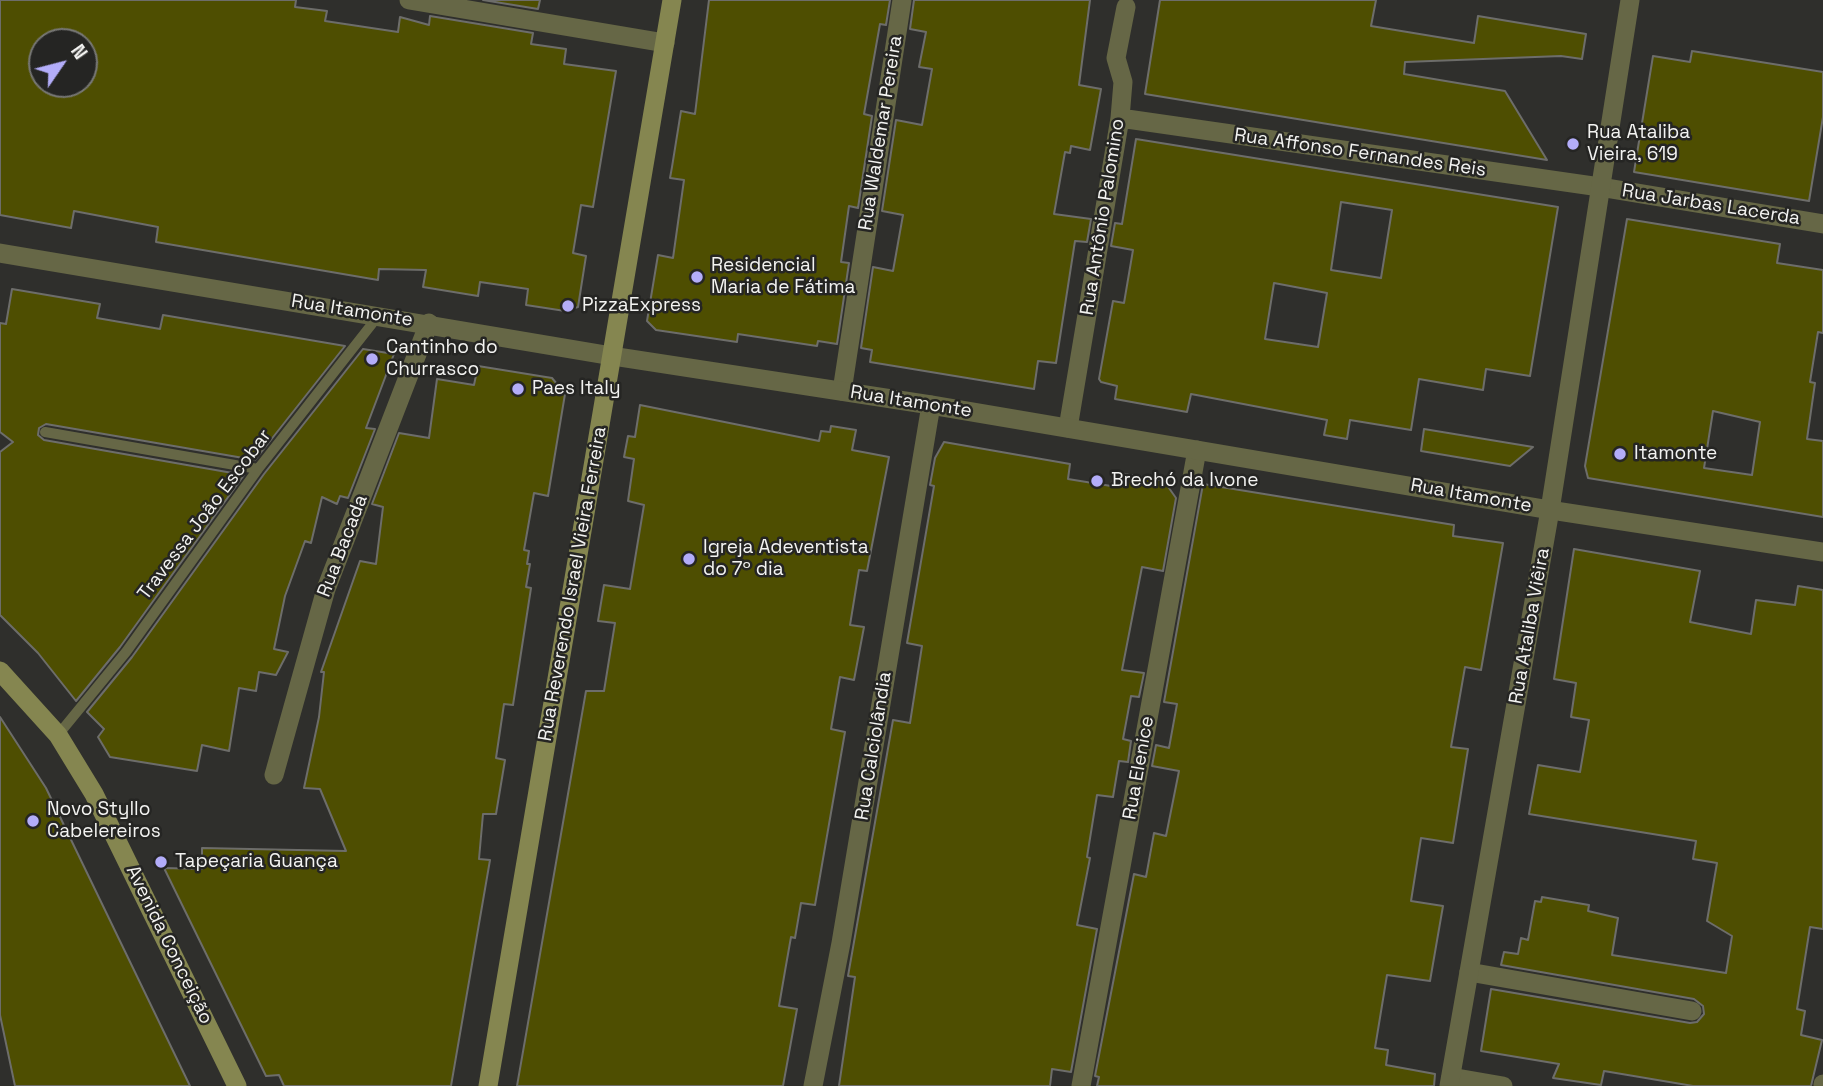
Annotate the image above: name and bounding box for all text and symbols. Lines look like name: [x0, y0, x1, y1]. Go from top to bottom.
north arrow: [28, 28, 98, 98]
street label: Rua Waldemar Pereira: [854, 34, 908, 232]
text: N: [65, 39, 93, 64]
street label: Rua Antônio Palomino: [1076, 117, 1130, 317]
place label: Rua Ataliba Vieira, 619: [1587, 122, 1690, 166]
street label: Rua Affonso Fernandes Reis: [1233, 124, 1487, 182]
marker: Rua Ataliba Vieira, 619: [1565, 136, 1581, 152]
street label: Rua Jarbas Lacerda: [1620, 180, 1802, 230]
place label: Residencial Maria de Fátima: [711, 255, 855, 299]
marker: Residencial Maria de Fátima: [689, 269, 705, 285]
street label: Rua Itamonte: [290, 290, 414, 332]
place label: PizzaExpress: [582, 295, 701, 317]
marker: PizzaExpress: [560, 298, 576, 314]
place label: Cantinho do Churrasco: [386, 337, 498, 381]
marker: Cantinho do Churrasco: [364, 351, 380, 367]
place label: Paes Italy: [532, 378, 621, 400]
marker: Paes Italy: [510, 381, 526, 397]
street label: Rua Itamonte: [849, 381, 973, 423]
street label: Travessa João Escobar: [133, 425, 277, 605]
street label: Rua Reverendo Israel Vieira Ferreira: [534, 425, 612, 743]
place label: Itamonte: [1634, 443, 1717, 465]
marker: Itamonte: [1612, 446, 1628, 462]
place label: Brechó da Ivone: [1111, 470, 1258, 492]
marker: Brechó da Ivone: [1089, 473, 1105, 489]
street label: Rua Itamonte: [1409, 474, 1533, 518]
street label: Rua Bacada: [313, 492, 373, 600]
place label: Igreja Adeventista do 7º dia: [703, 537, 869, 581]
street label: Rua Ataliba Viêira: [1505, 546, 1555, 706]
marker: Igreja Adeventista do 7º dia: [681, 551, 697, 567]
street label: Rua Calciolândia: [851, 670, 897, 822]
street label: Rua Elenice: [1119, 714, 1159, 822]
place label: Novo Styllo Cabelereiros: [47, 799, 161, 843]
marker: Novo Styllo Cabelereiros: [25, 813, 41, 829]
place label: Tapeçaria Guança: [175, 851, 338, 873]
marker: Tapeçaria Guança: [153, 854, 169, 870]
street label: Avenida Conceição: [121, 862, 217, 1028]

